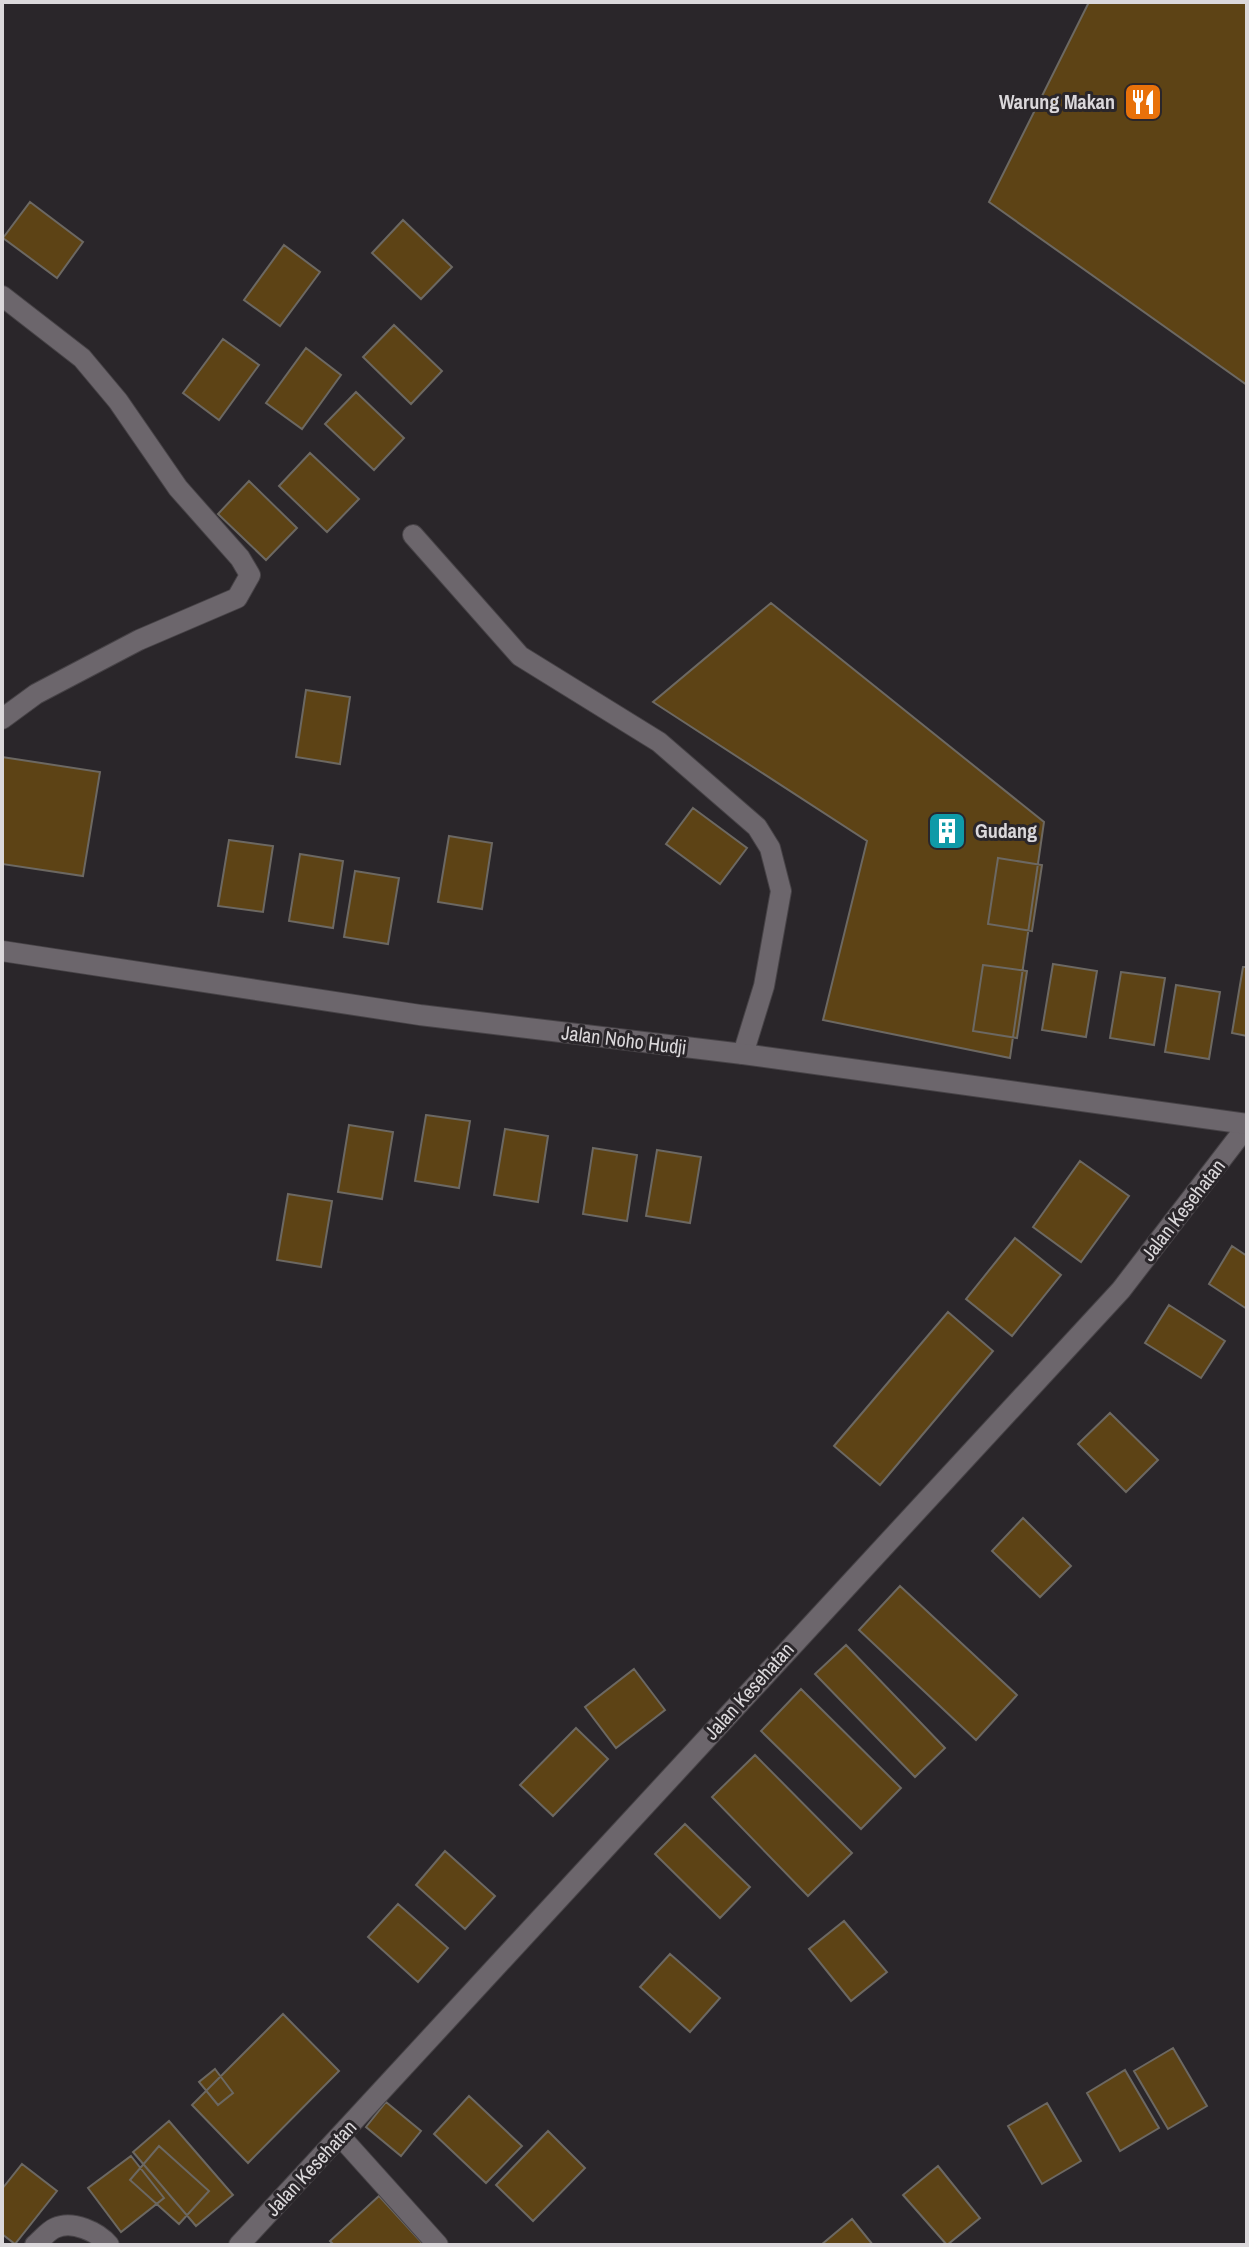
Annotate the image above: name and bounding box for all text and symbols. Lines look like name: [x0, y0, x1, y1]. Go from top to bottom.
restaurant icon: Warung Makan: [1122, 81, 1164, 123]
place label: Warung Makan: [999, 88, 1115, 115]
building icon: Gudang: [926, 810, 968, 852]
place label: Gudang: [975, 817, 1037, 844]
street label: Jalan Noho Hudji: [560, 1018, 688, 1061]
street label: Jalan Kesehatan: [1134, 1153, 1231, 1266]
street label: Jalan Kesehatan: [698, 1636, 800, 1745]
street label: Jalan Kesehatan: [259, 2114, 362, 2222]

